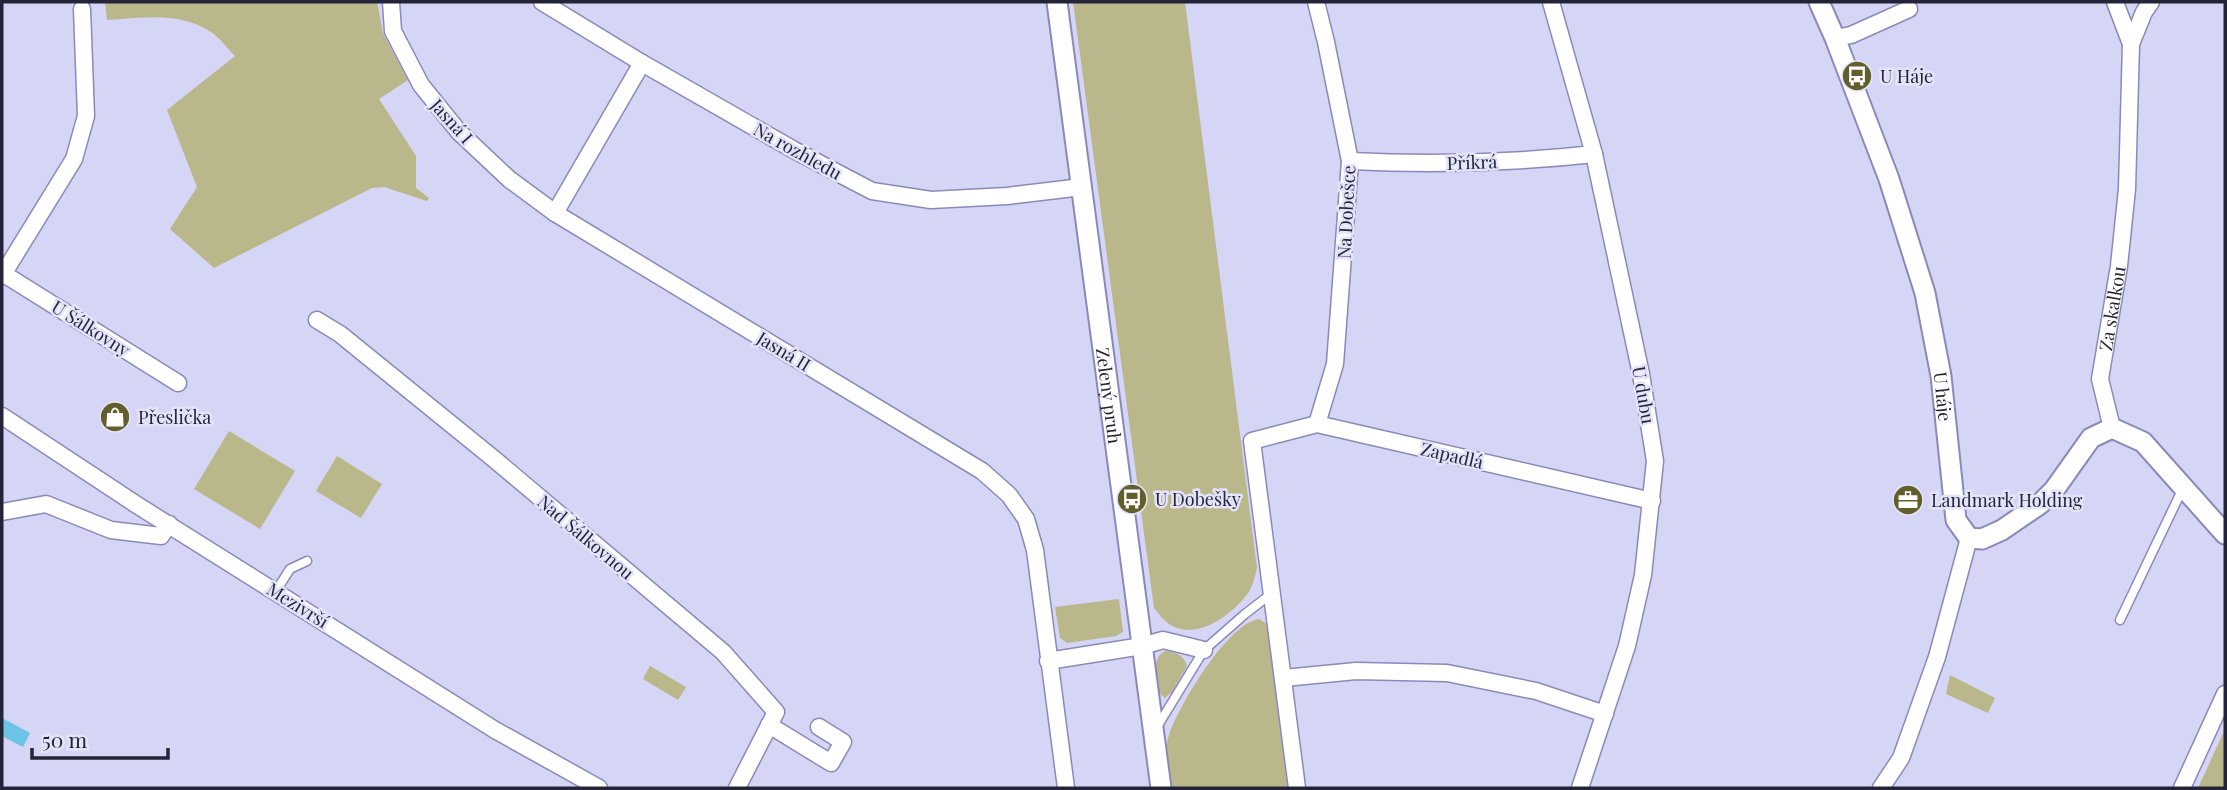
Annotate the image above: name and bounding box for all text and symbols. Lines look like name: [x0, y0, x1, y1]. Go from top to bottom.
bus stop icon: U Háje: [1840, 59, 1874, 93]
place label: U Háje: [1880, 64, 1933, 88]
street label: Jasná I: [425, 93, 479, 149]
street label: Na rozhledu: [750, 117, 847, 185]
street label: Příkrá: [1446, 149, 1498, 175]
street label: Na Dobešce: [1332, 165, 1360, 259]
street label: Za skalkou: [2093, 264, 2131, 353]
street label: U Šálkovny: [47, 294, 135, 362]
street label: Jasná II: [752, 325, 815, 376]
street label: Zelený pruh: [1091, 346, 1127, 446]
street label: U dubu: [1627, 364, 1661, 426]
street label: U háje: [1929, 370, 1958, 422]
shop icon: Přeslička: [98, 400, 132, 434]
place label: Přeslička: [138, 405, 211, 429]
street label: Zapadlá: [1418, 436, 1486, 474]
bus stop icon: U Dobešky: [1115, 482, 1149, 516]
office icon: Landmark Holding: [1891, 483, 1925, 517]
place label: U Dobešky: [1155, 487, 1241, 511]
place label: Landmark Holding: [1931, 488, 2083, 512]
street label: Nad Šálkovnou: [533, 490, 640, 585]
street label: Mezivrší: [263, 577, 333, 633]
scale bar: [32, 716, 168, 760]
text: 50 m: [42, 725, 88, 753]

